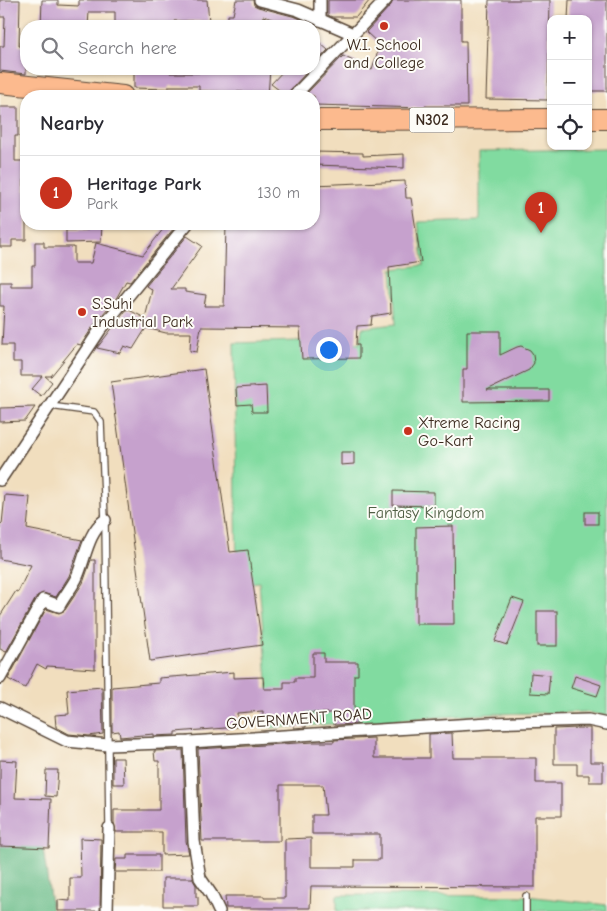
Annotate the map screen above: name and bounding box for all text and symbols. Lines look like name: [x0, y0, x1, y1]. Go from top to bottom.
map controls: [547, 15, 592, 150]
button: +: [547, 15, 592, 60]
search box: [20, 20, 320, 75]
marker: W.I. School and College: [378, 20, 390, 32]
icon: search: [38, 34, 66, 62]
place label: W.I. School and College: [344, 36, 424, 72]
text: Search here: [78, 37, 177, 59]
button: −: [547, 60, 592, 105]
button: locate: [547, 105, 592, 150]
road number: N302: [410, 108, 454, 132]
text: Nearby: [40, 111, 104, 135]
text: Heritage Park: [87, 173, 201, 195]
text: 1: [53, 184, 59, 202]
text: 130 m: [257, 184, 300, 202]
pin: 1: [525, 192, 557, 233]
text: Park: [87, 195, 118, 213]
place label: S.Suhi Industrial Park: [92, 295, 193, 331]
marker: S.Suhi Industrial Park: [76, 306, 88, 318]
your location: [316, 337, 342, 363]
place label: Xtreme Racing Go-Kart: [418, 414, 520, 450]
marker: Xtreme Racing Go-Kart: [402, 425, 414, 437]
park label: Fantasy Kingdom: [367, 504, 485, 522]
street label: GOVERNMENT ROAD: [226, 705, 373, 733]

